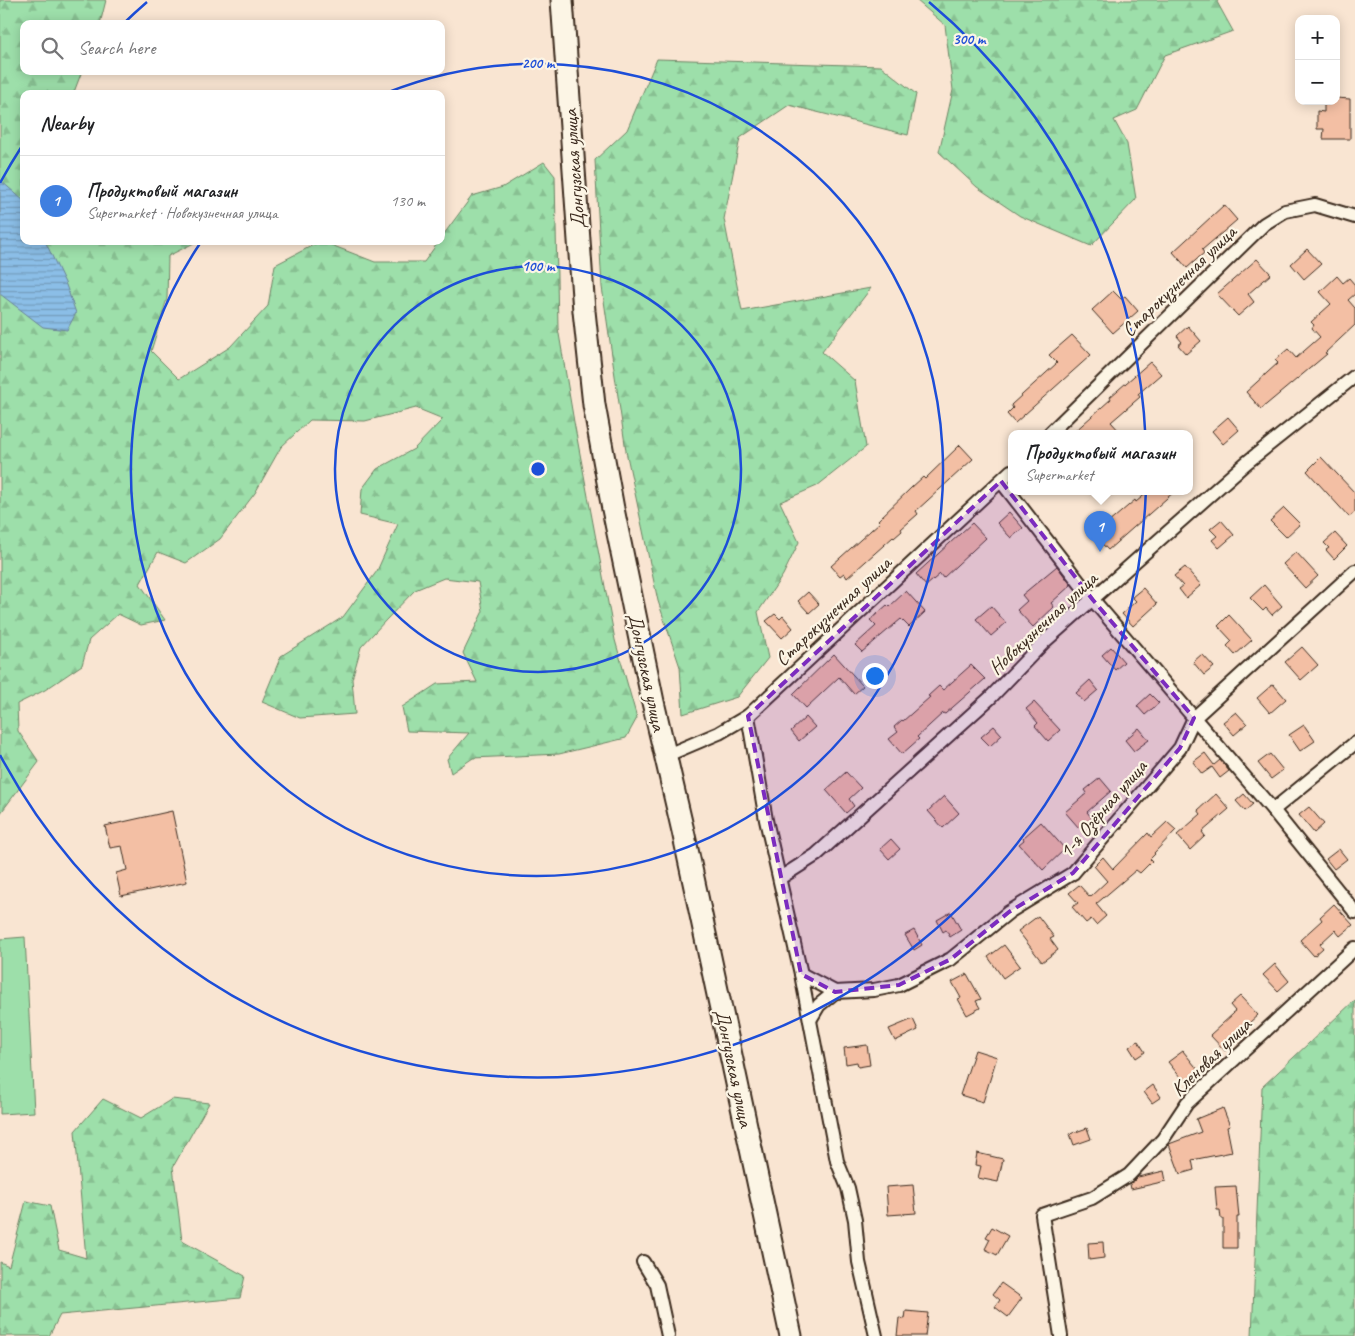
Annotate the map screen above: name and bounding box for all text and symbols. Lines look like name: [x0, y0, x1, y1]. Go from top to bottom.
map controls: [1295, 15, 1340, 105]
button: +: [1295, 15, 1340, 60]
search box: [20, 20, 445, 75]
text: 300 m: [953, 30, 987, 49]
icon: search: [38, 34, 66, 62]
text: Search here: [78, 36, 155, 60]
text: 200 m: [522, 54, 556, 73]
button: −: [1295, 60, 1340, 105]
street label: Донгузская улица: [557, 107, 591, 230]
text: Nearby: [40, 110, 93, 136]
text: Продуктовый магазин: [87, 179, 238, 203]
text: 1: [52, 191, 60, 211]
text: 130 m: [391, 191, 425, 211]
text: Supermarket · Новокузнечная улица: [87, 203, 277, 223]
street label: Старокузнечная улица: [1116, 219, 1244, 343]
text: 100 m: [522, 257, 556, 276]
popup: [1008, 430, 1193, 495]
text: Продуктовый магазин: [1025, 441, 1176, 465]
centre of rings: [529, 460, 547, 478]
text: Supermarket: [1025, 465, 1093, 485]
pin: 1: [1084, 511, 1116, 552]
street label: Старокузнечная улица: [770, 549, 898, 672]
street label: Новокузнечная улица: [983, 565, 1104, 680]
street label: Донгузская улица: [622, 611, 672, 734]
your location: [862, 663, 888, 689]
street label: 1-я Озёрная улица: [1054, 753, 1154, 864]
street label: Донгузская улица: [709, 1007, 759, 1130]
street label: Кленовая улица: [1165, 1012, 1257, 1102]

